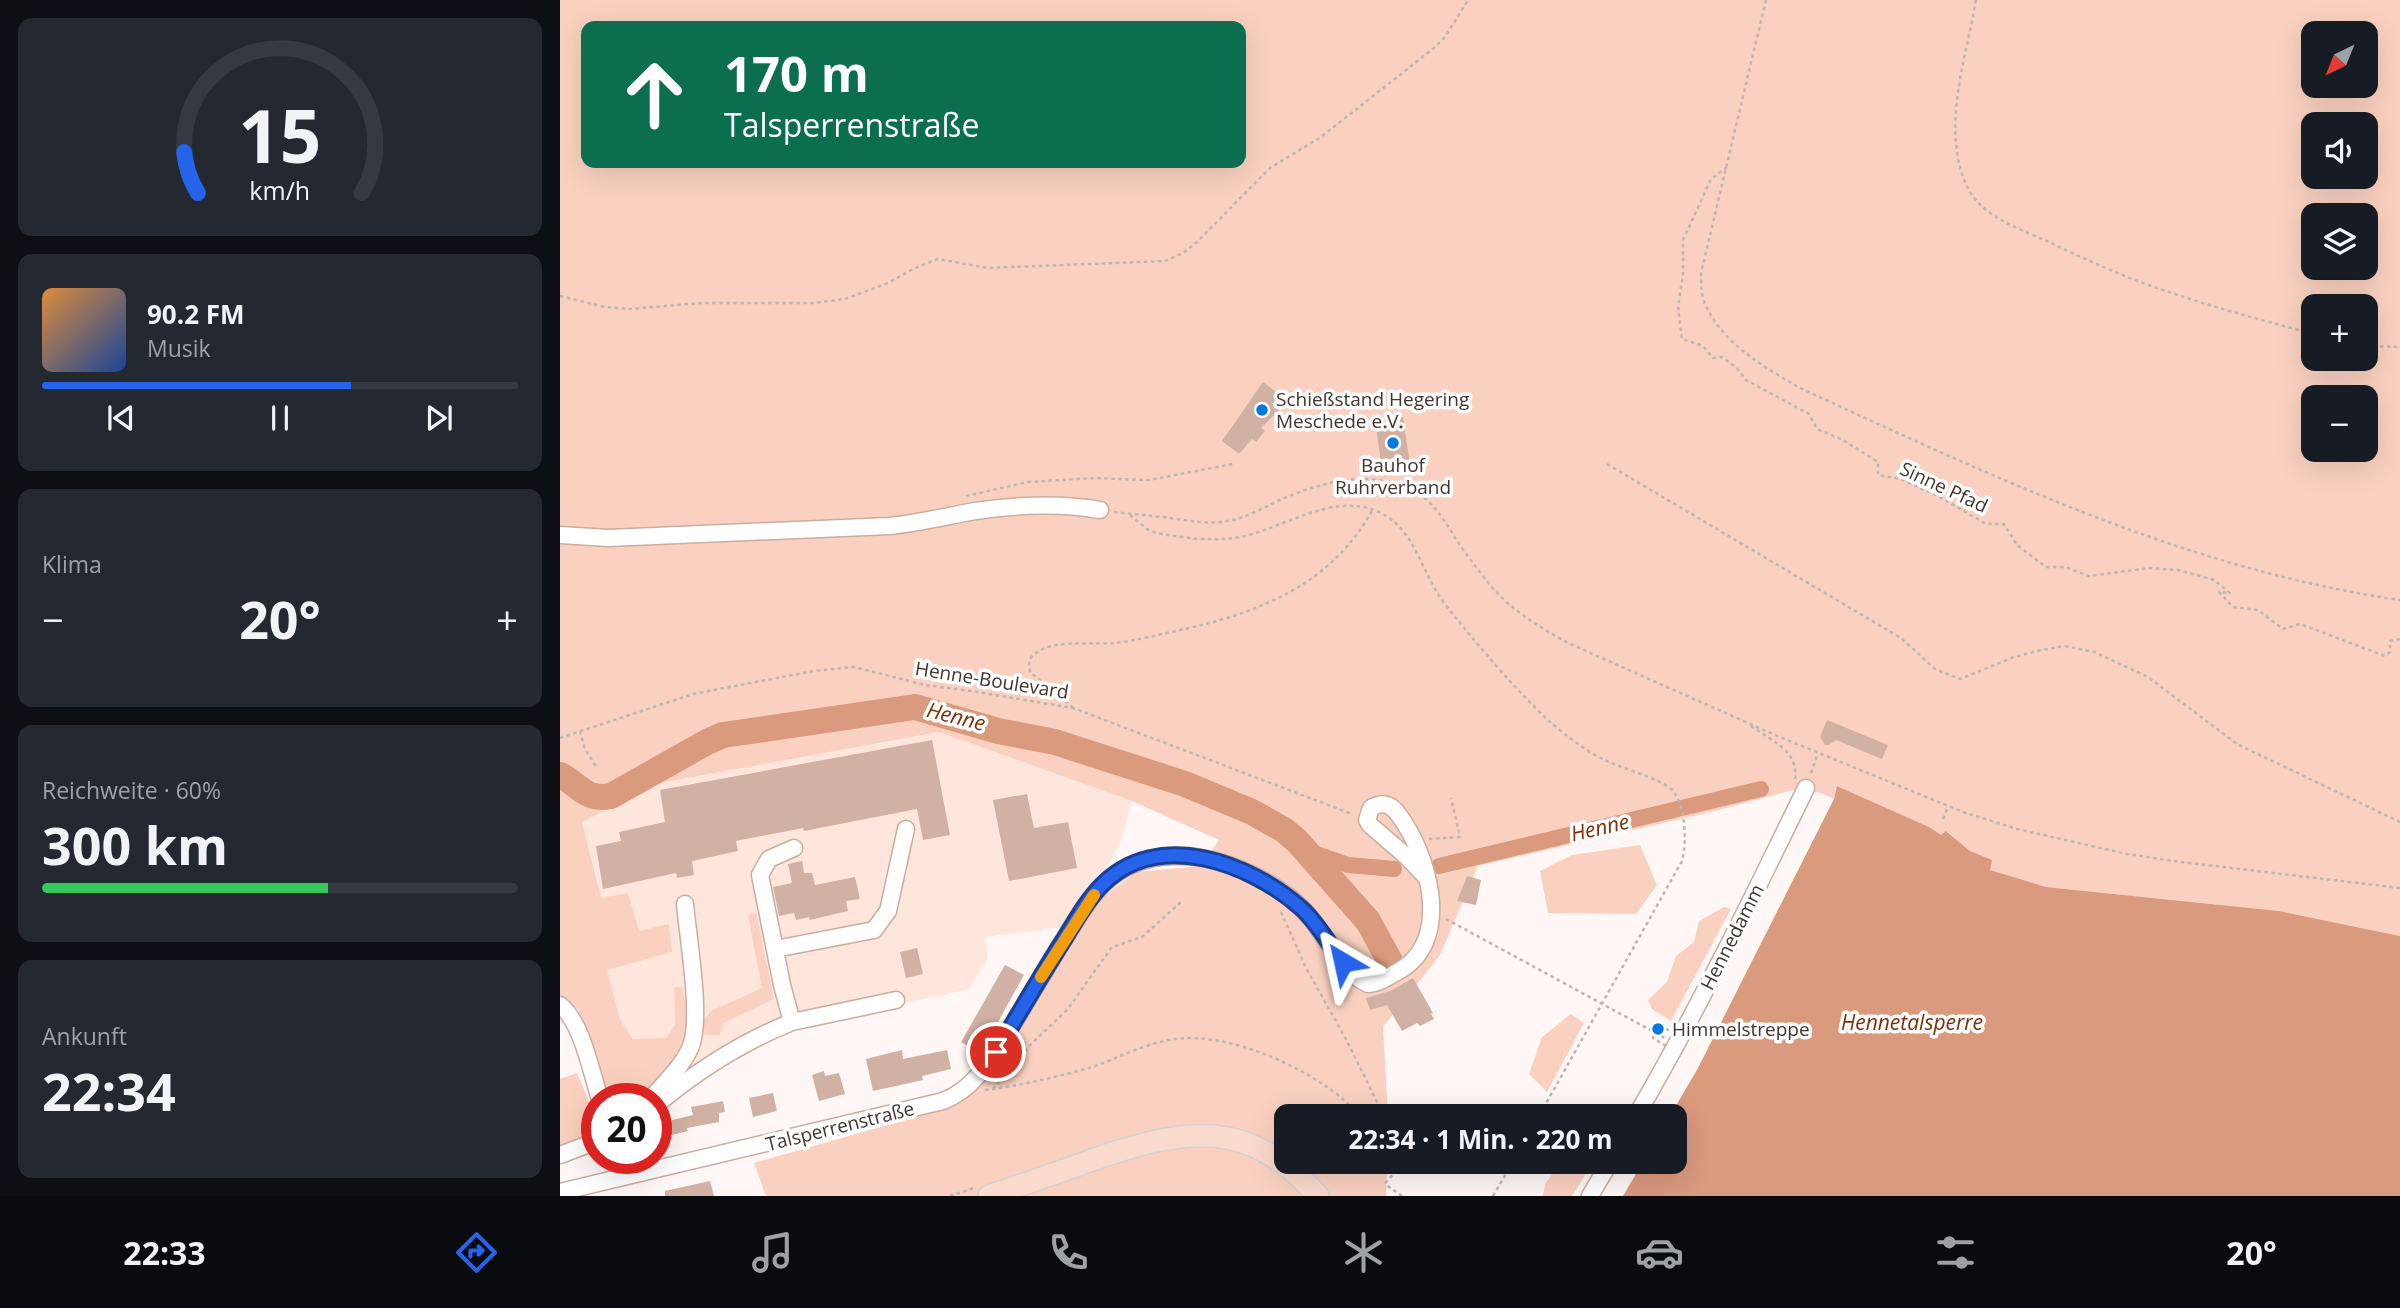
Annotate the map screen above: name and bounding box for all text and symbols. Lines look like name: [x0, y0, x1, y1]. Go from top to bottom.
north arrow: [2301, 21, 2378, 98]
map controls: [2301, 21, 2378, 462]
text: 170 m: [724, 40, 869, 106]
icon: ahead: [609, 49, 700, 140]
text: 15: [238, 85, 322, 184]
text: Talsperrenstraße: [724, 103, 979, 146]
button: sound: [2301, 112, 2378, 189]
text: km/h: [250, 173, 310, 207]
button: layers: [2301, 203, 2378, 280]
button: +: [2301, 294, 2378, 371]
text: 90.2 FM: [147, 296, 245, 332]
text: Musik: [147, 332, 211, 364]
button: −: [2301, 385, 2378, 462]
place label: Schießstand Hegering Meschede e.V.: [1276, 386, 1469, 434]
icon: previous: [102, 399, 140, 437]
icon: pause: [261, 399, 299, 437]
icon: next: [420, 399, 458, 437]
marker: Schießstand Hegering Meschede e.V.: [1254, 402, 1270, 418]
marker: Bauhof Ruhrverband: [1385, 435, 1401, 451]
place label: Bauhof Ruhrverband: [1335, 452, 1451, 500]
street label: Sinne Pfad: [1896, 455, 1992, 519]
text: Klima: [42, 548, 102, 580]
text: 20°: [239, 583, 321, 654]
text: −: [42, 593, 64, 645]
text: +: [496, 593, 518, 645]
street label: Henne-Boulevard: [913, 655, 1071, 705]
water label: Henne: [924, 695, 988, 737]
text: Reichweite · 60%: [42, 774, 221, 806]
water label: Henne: [1568, 807, 1632, 847]
text: 300 km: [42, 809, 228, 880]
street label: Hennedamm: [1694, 879, 1770, 995]
position arrow: [1306, 925, 1380, 999]
water label: Hennetalsperre: [1841, 1008, 1983, 1036]
place label: Himmelstreppe: [1672, 1016, 1810, 1042]
text: Ankunft: [42, 1020, 127, 1052]
marker: Himmelstreppe: [1650, 1021, 1666, 1037]
pin: [966, 1022, 1026, 1082]
icon: arrive: [977, 1033, 1015, 1071]
text: 22:34: [42, 1055, 176, 1126]
speed limit sign: 20: [581, 1083, 672, 1174]
street label: Talsperrenstraße: [763, 1095, 917, 1157]
text: 22:34 · 1 Min. · 220 m: [1348, 1121, 1613, 1157]
icon: directions: [452, 1228, 501, 1277]
icon: music: [748, 1228, 797, 1277]
icon: phone: [1044, 1228, 1093, 1277]
icon: climate: [1339, 1228, 1388, 1277]
icon: car: [1635, 1228, 1684, 1277]
icon: filters: [1931, 1228, 1980, 1277]
text: 22:33: [123, 1231, 206, 1274]
text: 20°: [2226, 1231, 2277, 1274]

